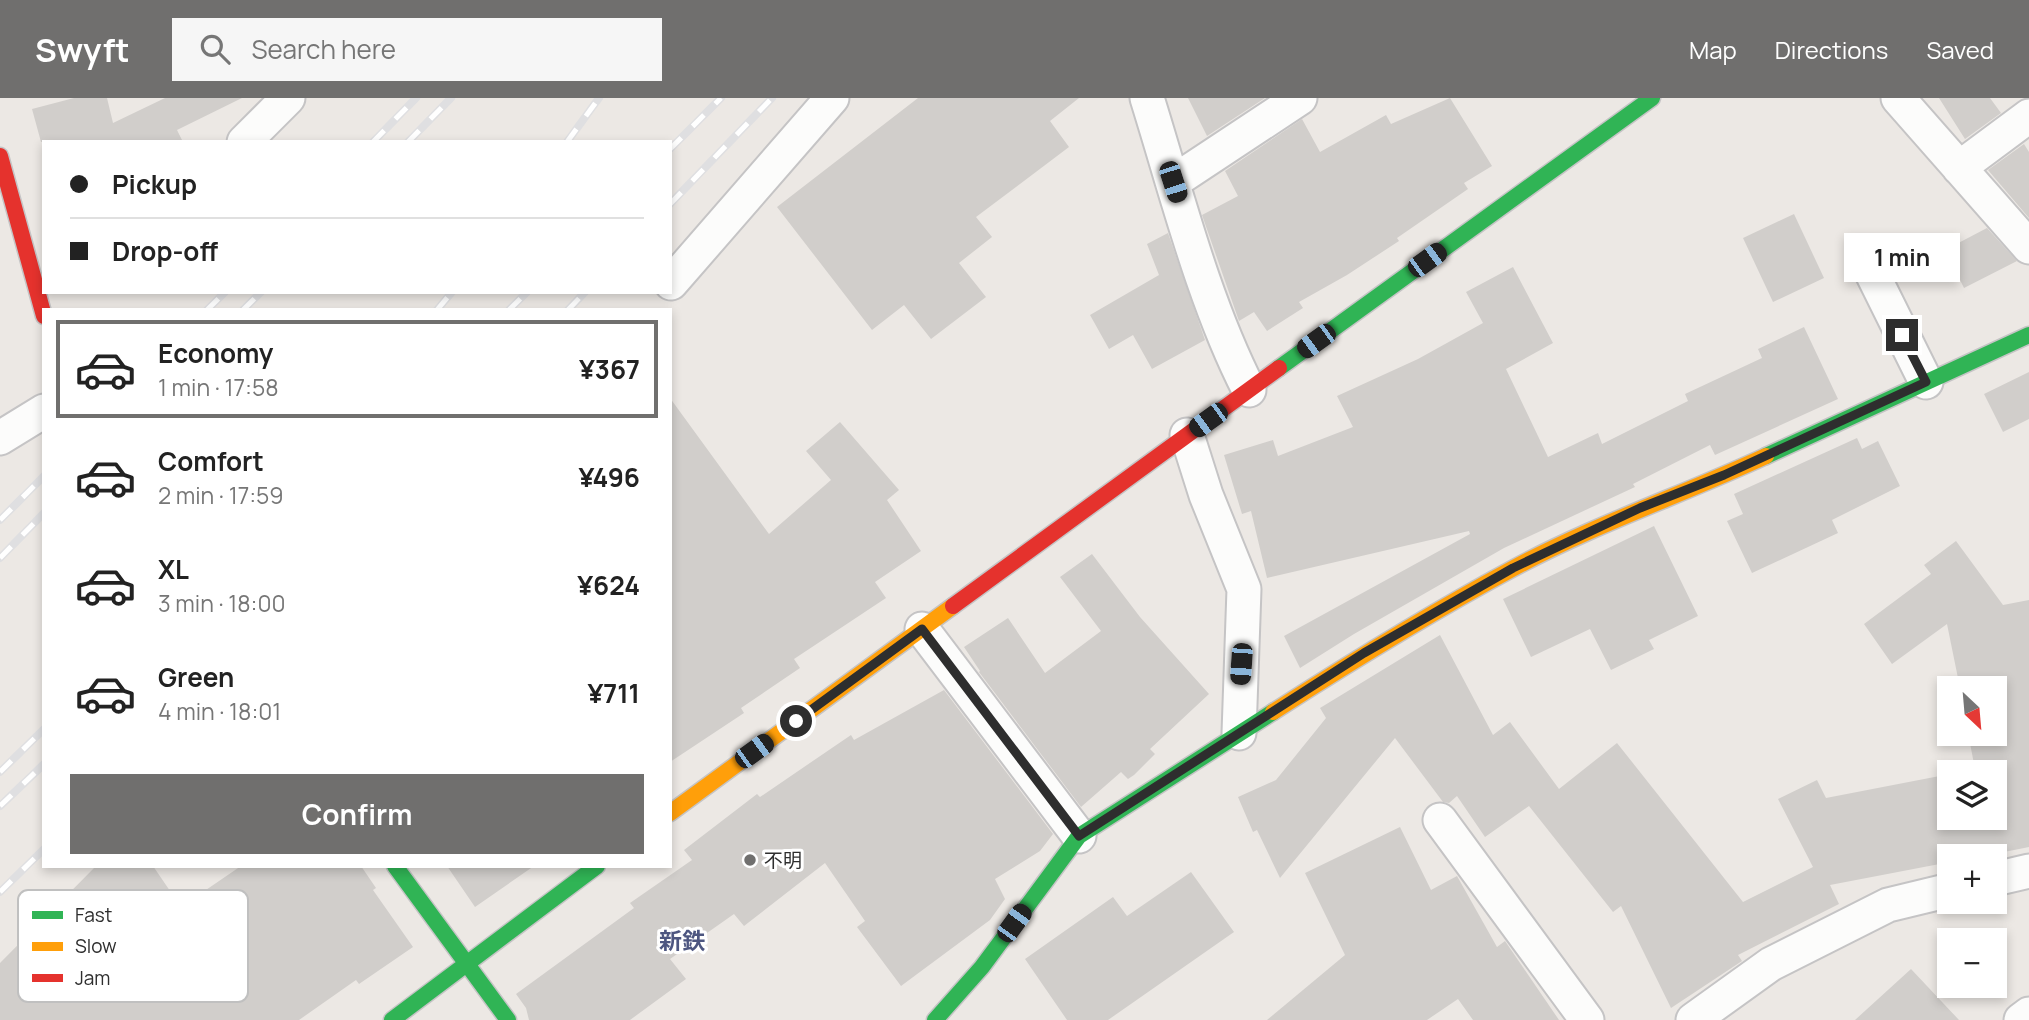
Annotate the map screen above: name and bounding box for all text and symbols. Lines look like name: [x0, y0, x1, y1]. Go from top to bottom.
search box: [172, 18, 662, 81]
text: Swyft: [35, 27, 130, 72]
icon: search: [196, 30, 234, 68]
text: Search here: [252, 31, 396, 67]
text: Map: [1689, 33, 1737, 66]
text: Directions: [1775, 33, 1888, 66]
text: Saved: [1926, 33, 1994, 66]
car: [1157, 159, 1190, 205]
text: Pickup: [112, 166, 197, 202]
text: Drop-off: [112, 233, 218, 269]
callout: 1 min: [1844, 233, 1960, 282]
car: [1404, 239, 1451, 281]
text: 1 min: [1874, 241, 1930, 273]
route end: [1886, 319, 1918, 351]
car: [1293, 320, 1340, 362]
text: Economy: [158, 335, 273, 371]
icon: car: [74, 338, 137, 401]
text: ¥367: [579, 351, 640, 387]
text: 1 min · 17:58: [158, 371, 279, 403]
car: [1185, 399, 1232, 441]
text: Comfort: [158, 443, 264, 479]
icon: car: [74, 446, 137, 509]
text: ¥496: [578, 459, 640, 495]
text: 2 min · 17:59: [158, 479, 284, 511]
text: XL: [158, 551, 189, 587]
icon: car: [74, 554, 137, 617]
text: ¥624: [577, 567, 640, 603]
text: 3 min · 18:00: [158, 587, 286, 619]
car: [1230, 642, 1253, 686]
text: Green: [158, 659, 234, 695]
icon: car: [74, 662, 137, 725]
text: ¥711: [587, 675, 640, 711]
north arrow: [1937, 676, 2007, 746]
map controls: [1937, 676, 2007, 998]
text: 4 min · 18:01: [158, 695, 281, 727]
route start: [780, 705, 812, 737]
car: [731, 730, 778, 772]
button: layers: [1937, 760, 2007, 830]
button: Confirm: [70, 774, 644, 854]
button: +: [1937, 844, 2007, 914]
place label: 不明: [764, 847, 802, 873]
marker: 不明: [742, 852, 758, 868]
legend: [18, 890, 248, 1002]
car: [994, 900, 1035, 946]
text: Fast: [75, 902, 112, 928]
district label: 新鉄: [659, 924, 705, 956]
button: −: [1937, 928, 2007, 998]
text: Slow: [75, 933, 117, 959]
text: Jam: [75, 965, 110, 991]

